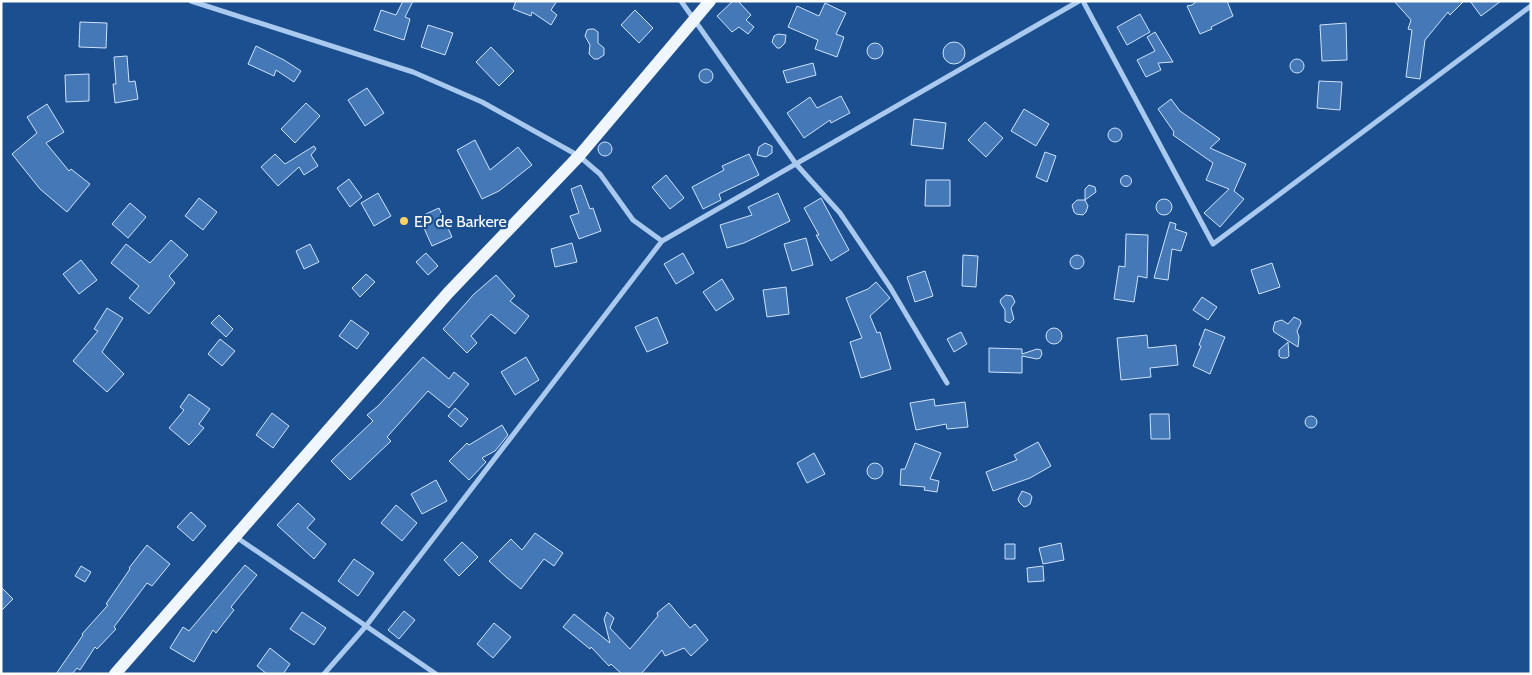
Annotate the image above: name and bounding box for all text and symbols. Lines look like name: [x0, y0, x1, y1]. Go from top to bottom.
place label: EP de Barkere: [414, 212, 507, 231]
marker: EP de Barkere: [398, 215, 410, 227]

